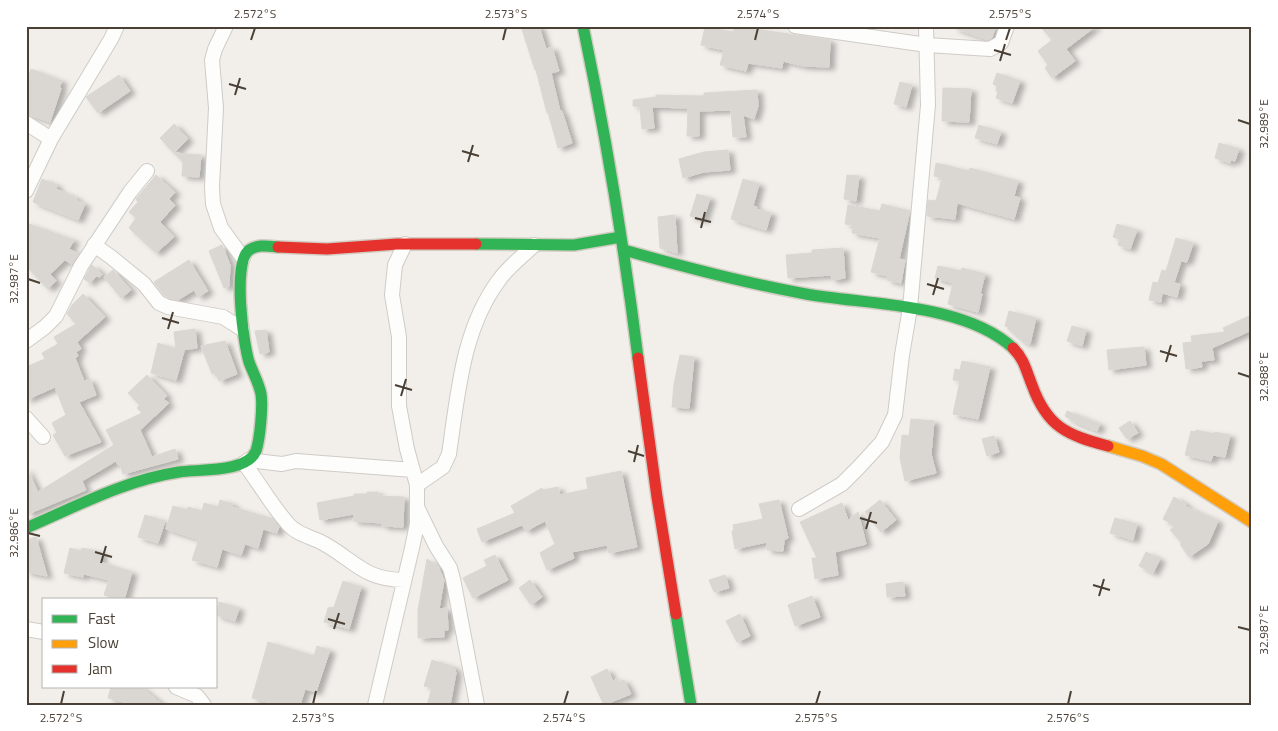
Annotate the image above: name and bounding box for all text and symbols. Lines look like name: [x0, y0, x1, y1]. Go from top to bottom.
text: 2.572°S: [234, 4, 276, 23]
text: 2.573°S: [485, 4, 527, 23]
text: 2.574°S: [737, 4, 779, 23]
text: 2.575°S: [989, 4, 1031, 23]
text: 32.989°E: [1254, 99, 1273, 149]
text: 32.987°E: [4, 254, 23, 304]
text: 32.988°E: [1254, 352, 1273, 402]
text: 32.986°E: [4, 508, 23, 558]
legend: [42, 598, 218, 688]
text: 32.987°E: [1254, 605, 1273, 655]
text: Fast: [88, 607, 116, 630]
text: Slow: [88, 631, 119, 654]
text: Jam: [88, 657, 112, 680]
text: 2.572°S: [40, 708, 82, 727]
text: 2.573°S: [292, 708, 334, 727]
text: 2.574°S: [543, 708, 585, 727]
text: 2.575°S: [795, 708, 837, 727]
text: 2.576°S: [1047, 708, 1089, 727]

